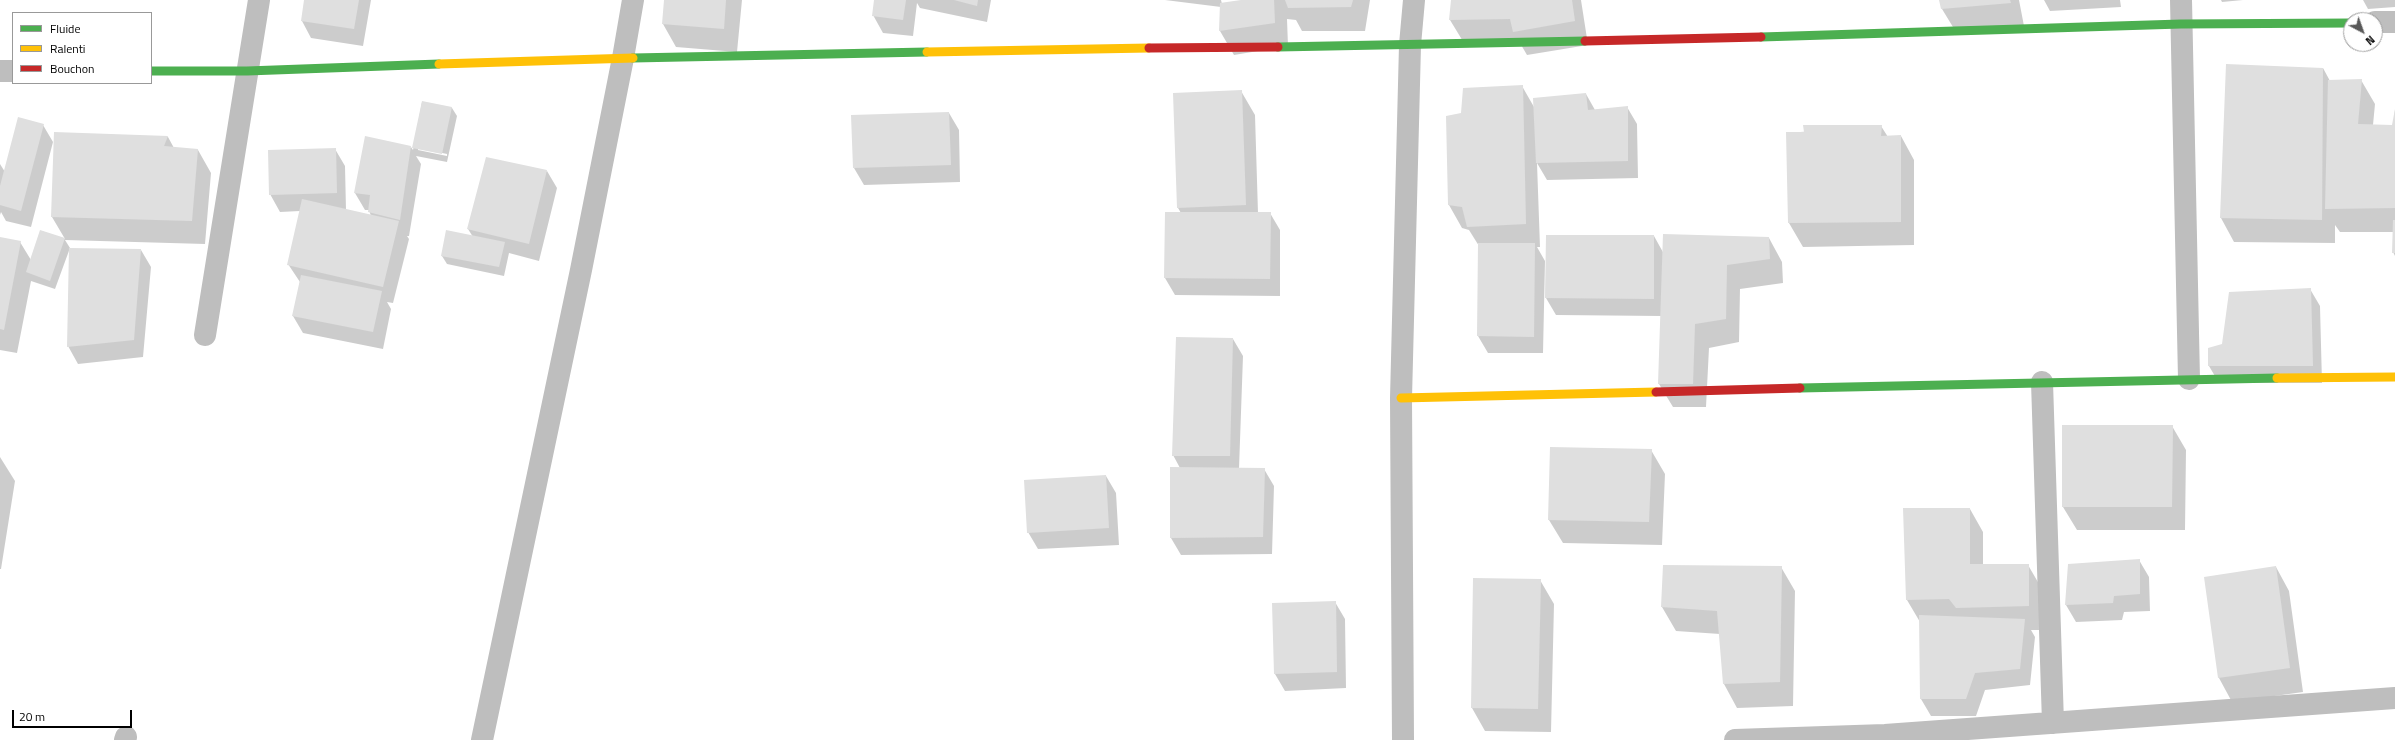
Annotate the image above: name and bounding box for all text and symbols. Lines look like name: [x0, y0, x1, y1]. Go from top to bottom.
legend: [12, 12, 152, 84]
north arrow: [2343, 12, 2383, 52]
text: Fluide: [50, 19, 81, 38]
text: N: [2362, 32, 2378, 49]
text: Ralenti: [50, 39, 85, 58]
text: Bouchon: [50, 59, 95, 78]
scale bar: [14, 702, 134, 728]
text: 20 m: [19, 707, 45, 726]

